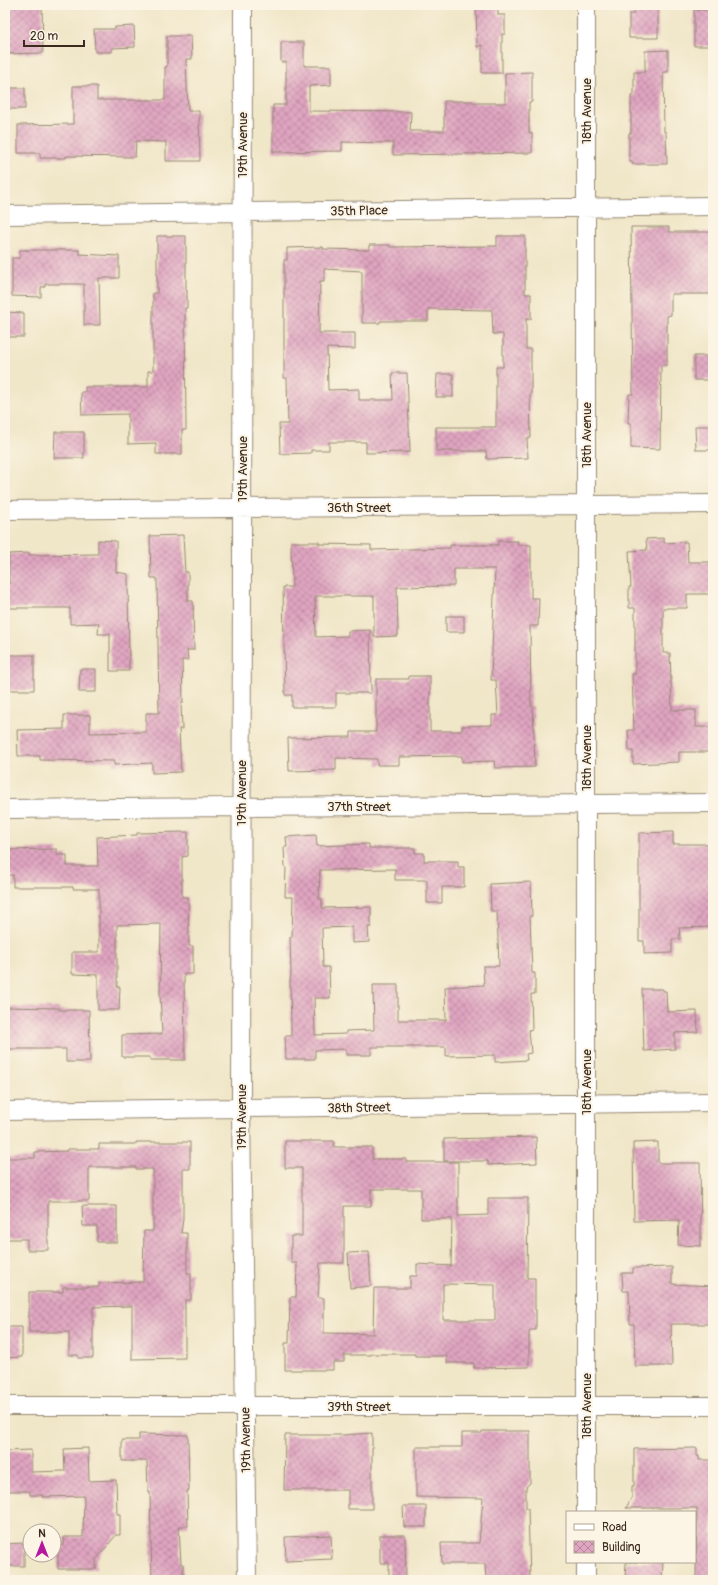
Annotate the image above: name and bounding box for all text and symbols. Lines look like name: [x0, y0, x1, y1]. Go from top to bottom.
scale bar: [24, 22, 84, 48]
text: 20 m: [30, 29, 59, 44]
street label: 18th Avenue: [579, 78, 595, 144]
street label: 19th Avenue: [235, 111, 251, 178]
street label: 35th Place: [330, 202, 389, 220]
street label: 18th Avenue: [579, 402, 595, 468]
street label: 19th Avenue: [235, 435, 251, 502]
street label: 36th Street: [327, 500, 392, 516]
street label: 18th Avenue: [579, 725, 595, 791]
street label: 19th Avenue: [234, 759, 250, 826]
street label: 37th Street: [327, 799, 392, 815]
street label: 18th Avenue: [579, 1049, 595, 1115]
street label: 19th Avenue: [234, 1083, 250, 1150]
street label: 38th Street: [327, 1099, 392, 1117]
street label: 18th Avenue: [579, 1373, 595, 1439]
street label: 39th Street: [327, 1399, 391, 1415]
street label: 19th Avenue: [237, 1406, 255, 1473]
legend: [566, 1511, 696, 1563]
text: Road: [602, 1520, 627, 1535]
north arrow: [22, 1523, 62, 1563]
text: N: [38, 1527, 46, 1540]
text: Building: [602, 1540, 641, 1555]

